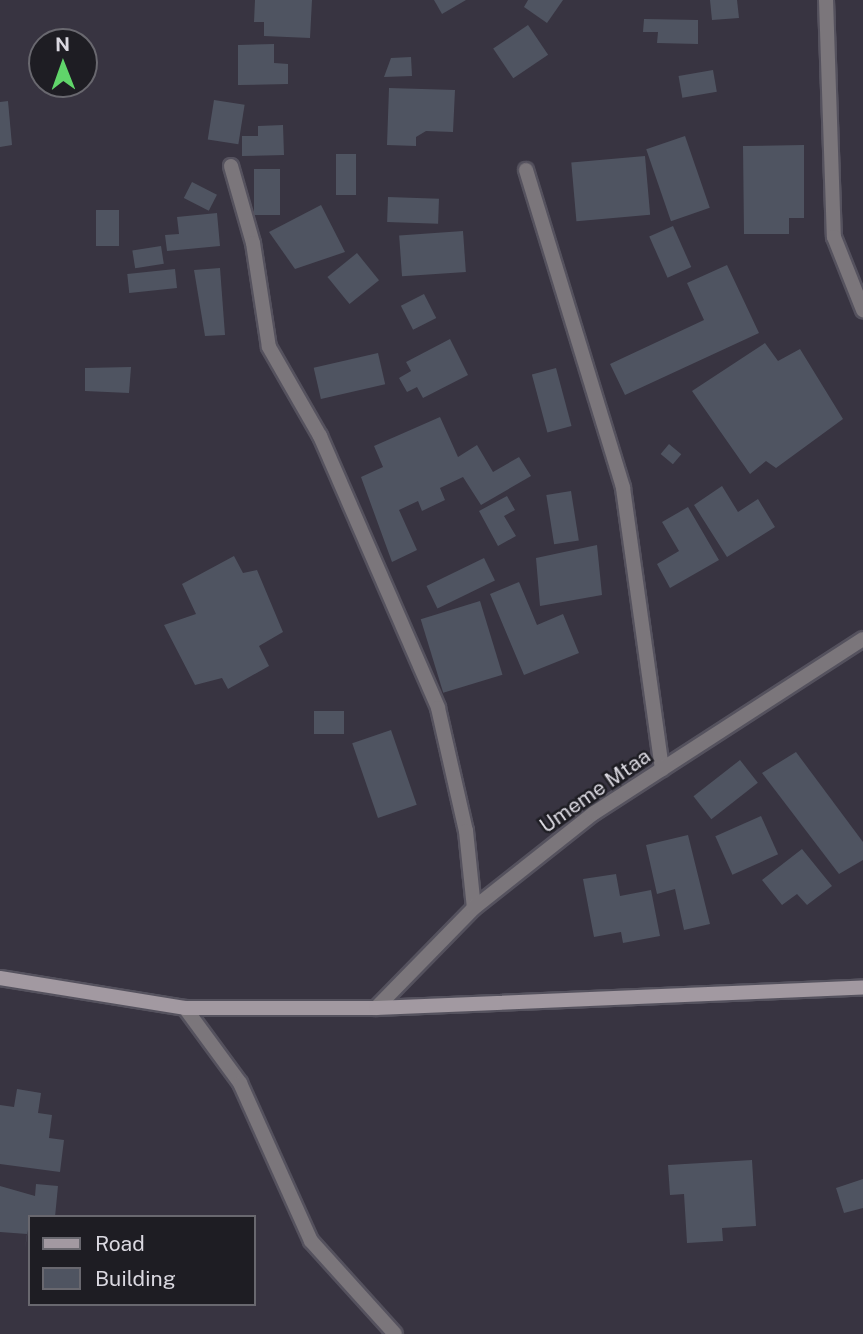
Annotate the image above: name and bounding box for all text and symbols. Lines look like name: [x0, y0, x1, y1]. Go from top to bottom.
north arrow: [28, 28, 98, 98]
text: N: [55, 33, 70, 55]
street label: Umeme Mtaa: [535, 743, 655, 839]
legend: [28, 1215, 256, 1306]
text: Road: [95, 1231, 145, 1256]
text: Building: [95, 1266, 176, 1291]

